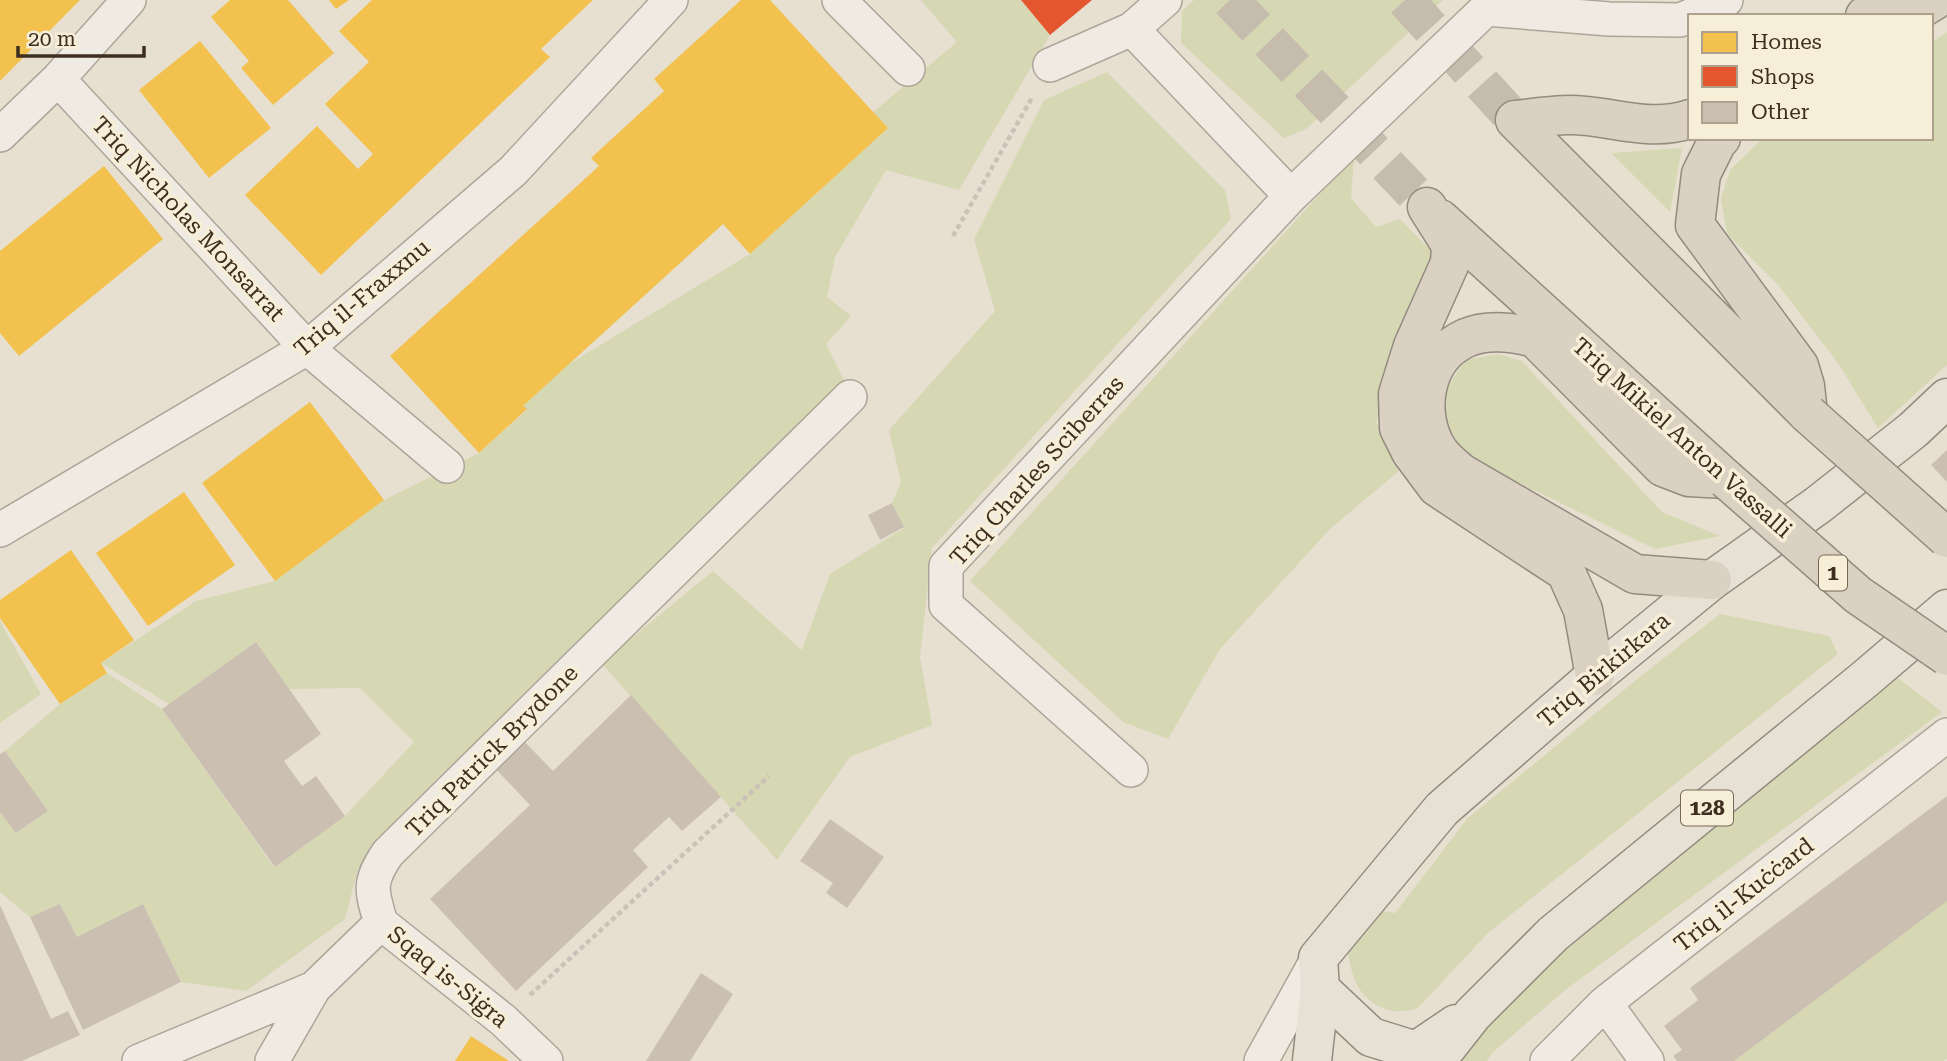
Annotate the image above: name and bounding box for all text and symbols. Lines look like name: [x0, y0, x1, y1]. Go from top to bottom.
scale bar: [18, 14, 144, 58]
legend: [1688, 14, 1933, 140]
text: 20 m: [28, 27, 76, 51]
text: Homes: [1751, 30, 1822, 54]
text: Shops: [1751, 65, 1814, 89]
text: Other: [1751, 100, 1810, 124]
street label: Triq Nicholas Monsarrat: [86, 111, 290, 327]
street label: Triq il-Fraxxnu: [289, 233, 435, 363]
street label: Triq Mikiel Anton Vassalli: [1567, 332, 1797, 544]
street label: Triq Charles Sciberras: [944, 370, 1130, 572]
road number: 1: [1819, 556, 1847, 590]
street label: Triq Birkirkara: [1533, 607, 1676, 733]
street label: Triq Patrick Brydone: [400, 659, 584, 843]
road number: 128: [1681, 790, 1733, 826]
street label: Triq il-Kuċċard: [1669, 832, 1819, 958]
street label: Sqaq is-Siġra: [383, 920, 514, 1034]

